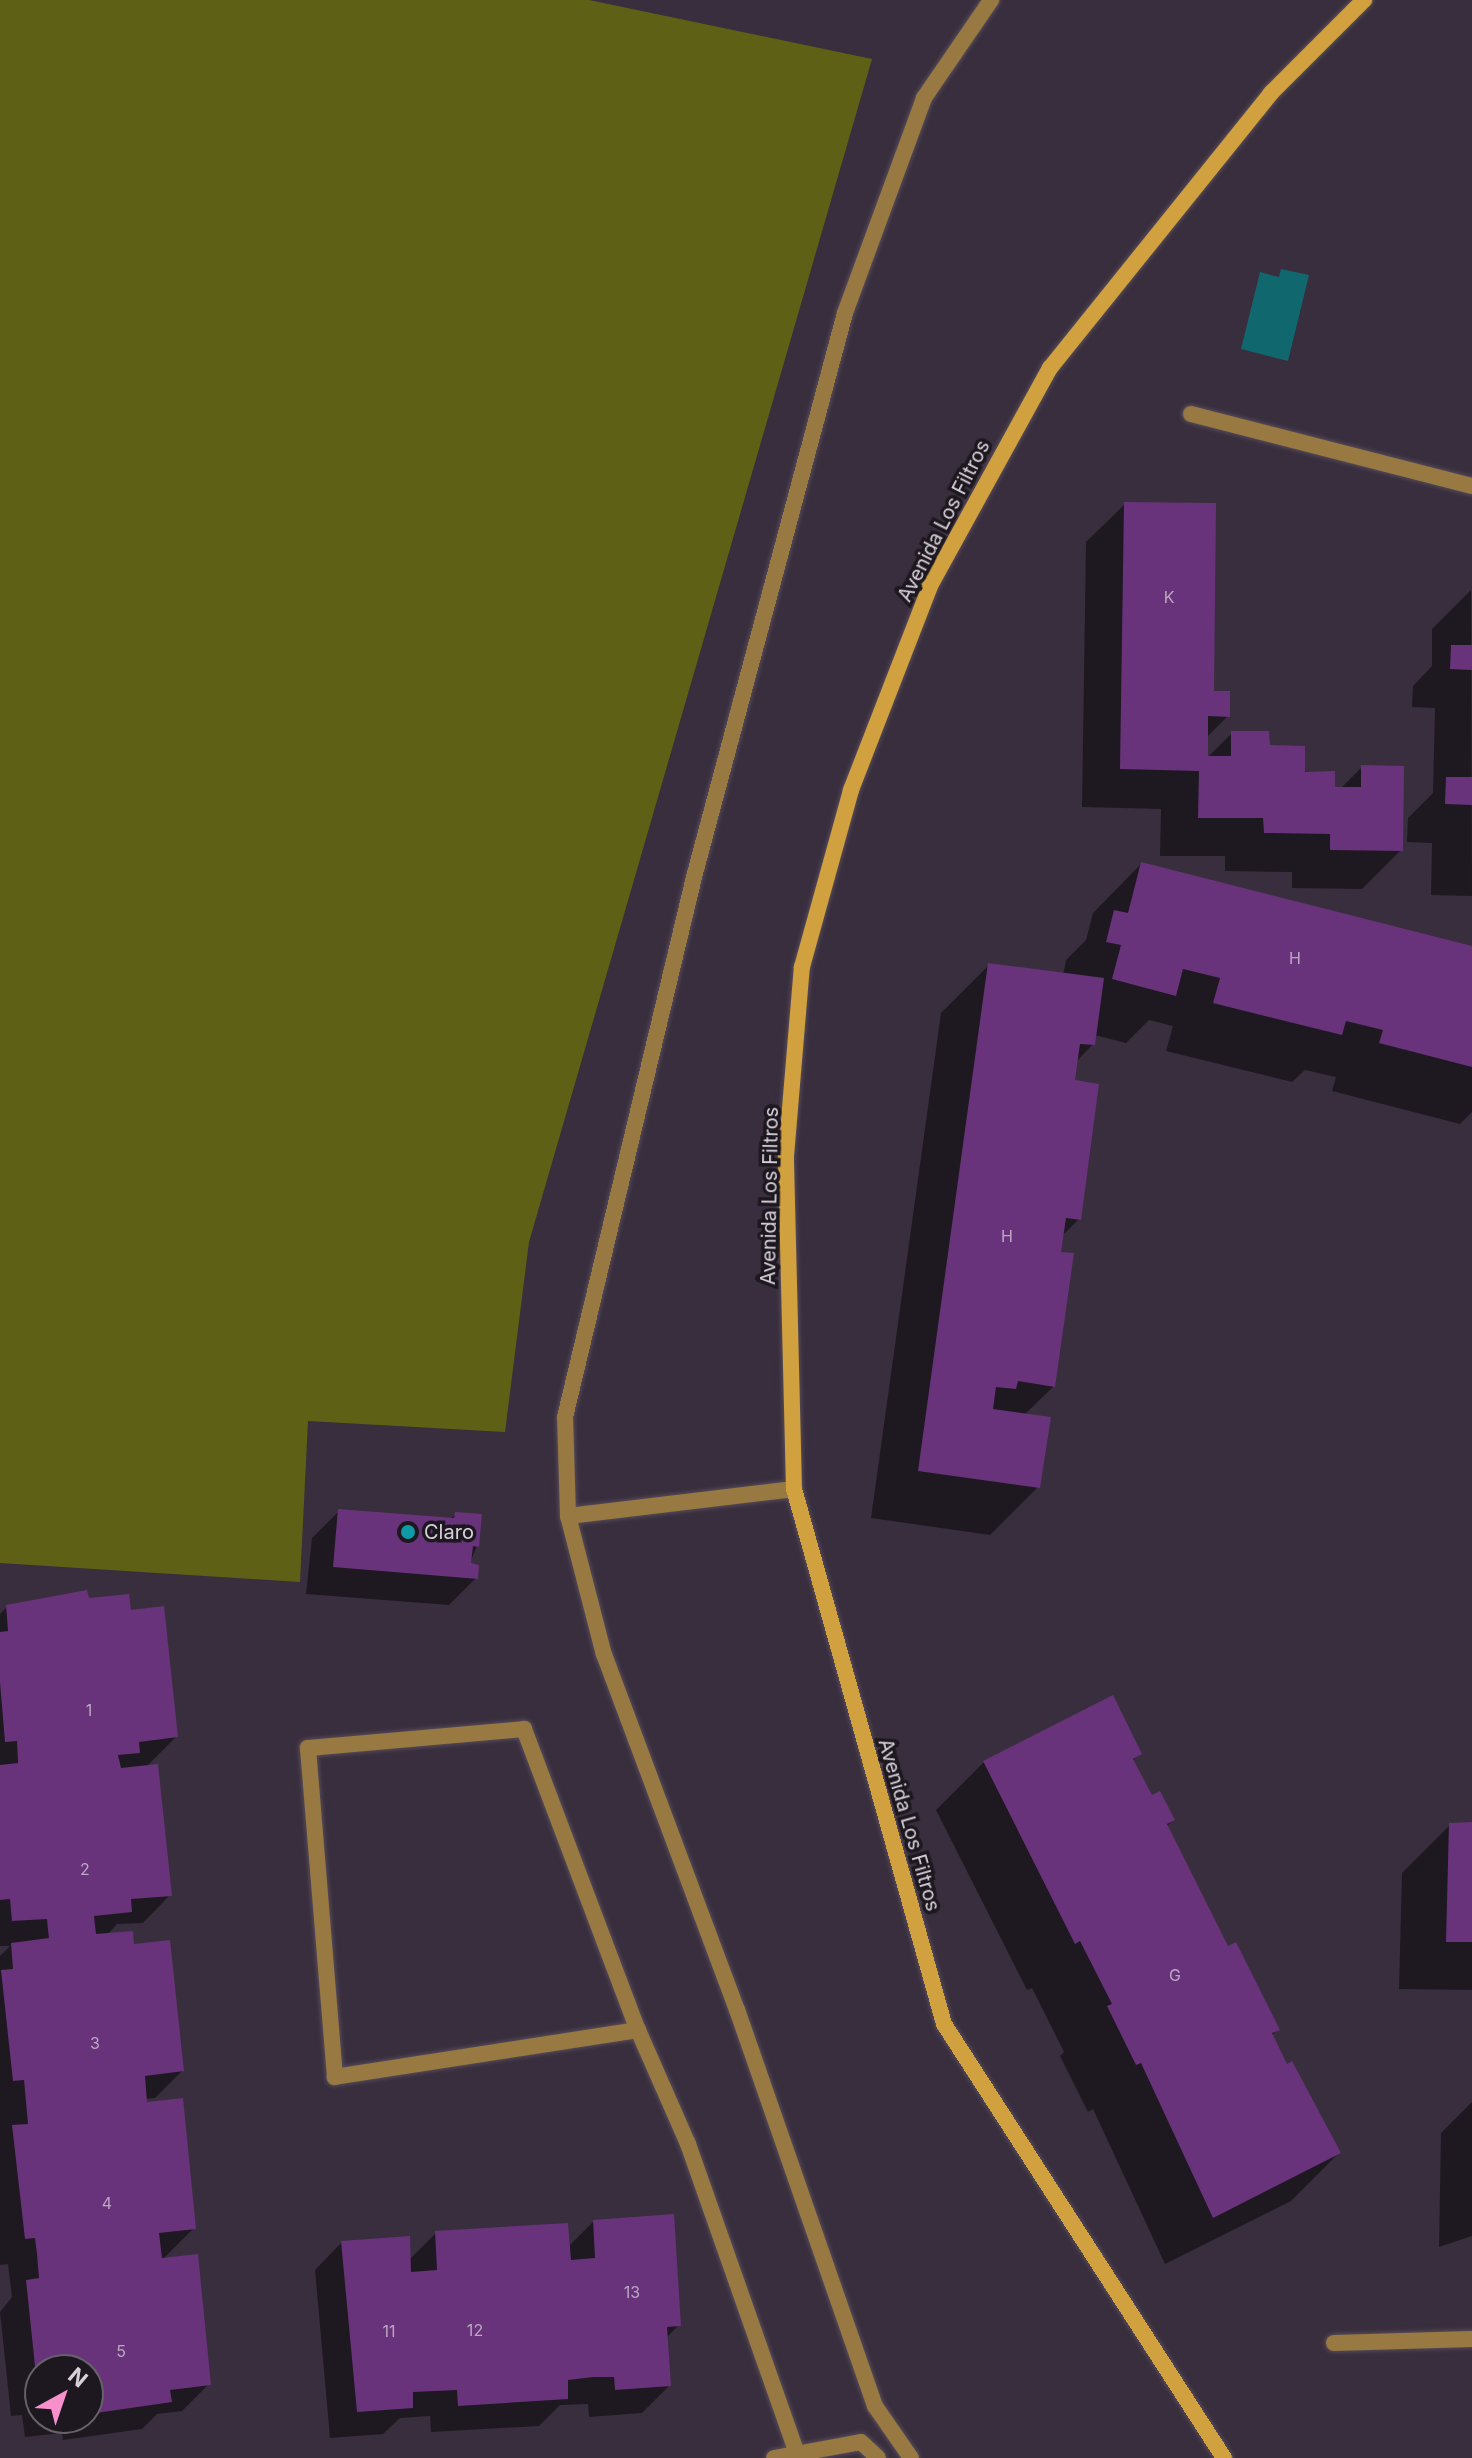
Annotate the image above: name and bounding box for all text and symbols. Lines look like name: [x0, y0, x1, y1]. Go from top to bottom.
street label: Avenida Los Filtros: [893, 436, 995, 606]
house number: K: [1164, 587, 1174, 607]
house number: H: [1289, 948, 1301, 968]
street label: Avenida Los Filtros: [756, 1107, 784, 1285]
house number: H: [1001, 1226, 1013, 1246]
place label: Claro: [424, 1520, 474, 1544]
marker: Claro: [399, 1523, 417, 1541]
house number: 1: [86, 1700, 92, 1720]
street label: Avenida Los Filtros: [873, 1736, 945, 1914]
house number: 2: [80, 1859, 90, 1879]
house number: G: [1169, 1965, 1181, 1985]
house number: 3: [90, 2033, 100, 2053]
house number: 4: [102, 2193, 112, 2213]
house number: 13: [624, 2282, 640, 2302]
house number: 12: [467, 2320, 483, 2340]
house number: 11: [382, 2321, 396, 2341]
house number: 5: [116, 2341, 126, 2361]
north arrow: [24, 2354, 104, 2434]
text: N: [63, 2362, 93, 2392]

